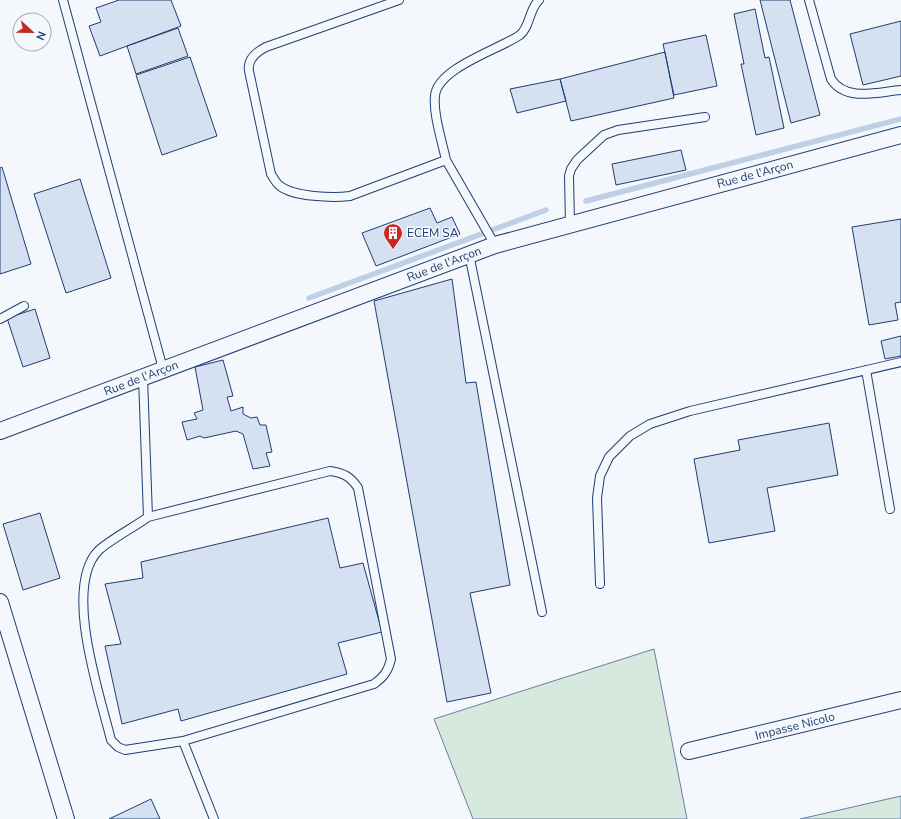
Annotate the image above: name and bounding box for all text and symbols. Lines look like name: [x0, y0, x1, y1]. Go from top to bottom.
north arrow: [12, 12, 52, 52]
text: N: [32, 29, 49, 42]
street label: Rue de l'Arçon: [715, 156, 795, 192]
building icon: ECEM SA: [382, 222, 404, 250]
place label: ECEM SA: [407, 225, 459, 241]
street label: Rue de l'Arçon: [405, 242, 483, 286]
street label: Rue de l'Arçon: [102, 356, 180, 400]
street label: Impasse Nicolo: [753, 708, 837, 744]

